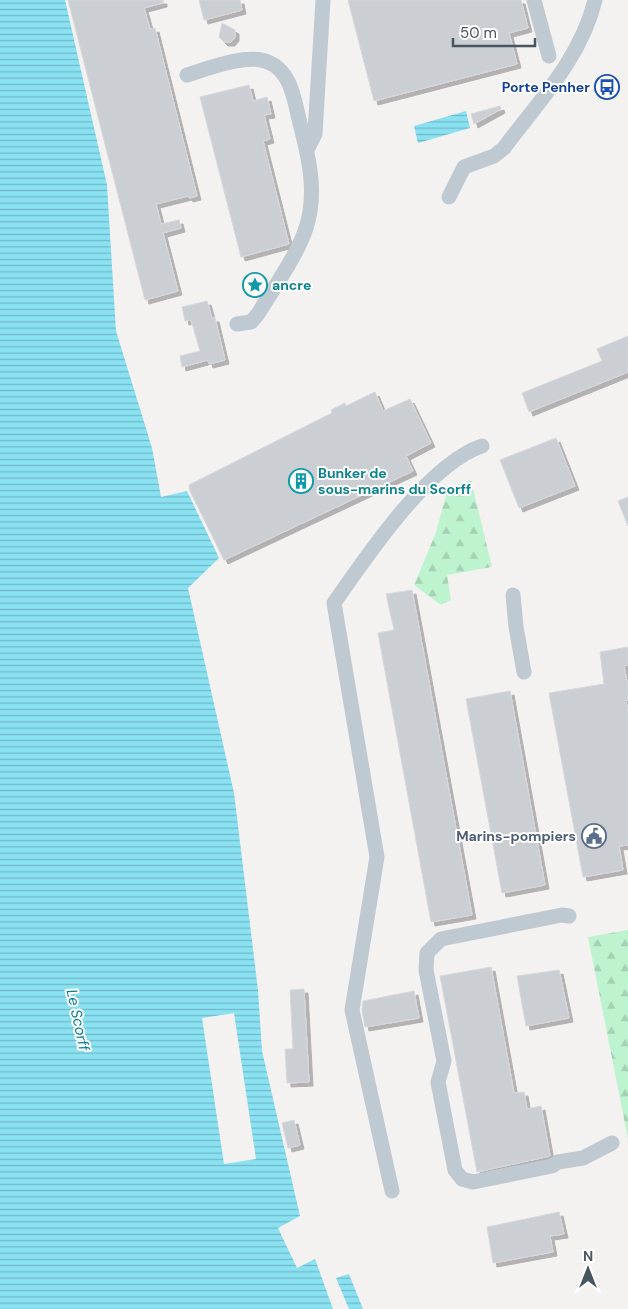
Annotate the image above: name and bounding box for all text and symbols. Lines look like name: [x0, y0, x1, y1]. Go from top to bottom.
scale bar: [453, 15, 536, 47]
text: 50 m: [460, 23, 497, 43]
bus stop icon: Porte Penher: [594, 74, 620, 100]
place label: Porte Penher: [502, 78, 590, 96]
place icon: ancre: [242, 272, 268, 298]
place label: ancre: [272, 276, 311, 294]
place label: Bunker de sous-marins du Scorff: [318, 464, 471, 498]
building icon: Bunker de sous-marins du Scorff: [288, 468, 314, 494]
public building icon: Marins-pompiers: [581, 823, 607, 849]
place label: Marins-pompiers: [456, 827, 576, 845]
water label: Le Scorff: [62, 987, 94, 1054]
north arrow: [563, 1244, 613, 1294]
text: N: [583, 1247, 593, 1265]

